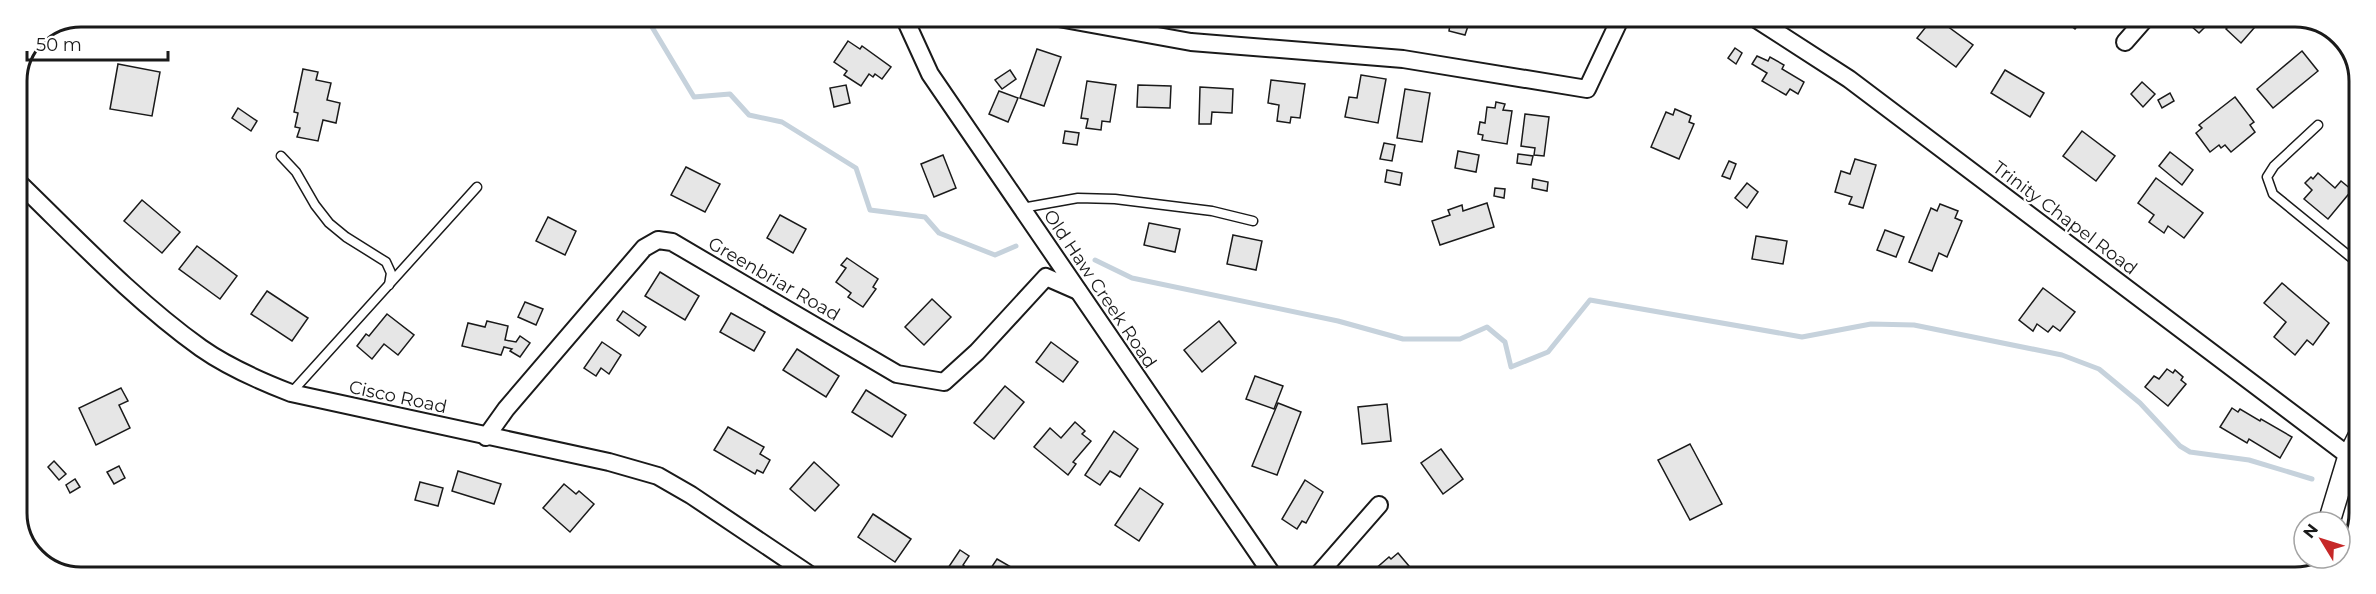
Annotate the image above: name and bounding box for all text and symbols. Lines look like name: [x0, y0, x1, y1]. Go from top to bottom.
scale bar: [27, 24, 168, 62]
text: 50 m: [36, 34, 82, 56]
street label: Trinity Chapel Road: [1988, 156, 2142, 280]
street label: Old Haw Creek Road: [1039, 206, 1161, 372]
street label: Greenbriar Road: [704, 232, 844, 326]
street label: Cisco Road: [347, 376, 449, 418]
north arrow: [2292, 510, 2352, 570]
text: N: [2299, 520, 2322, 542]

